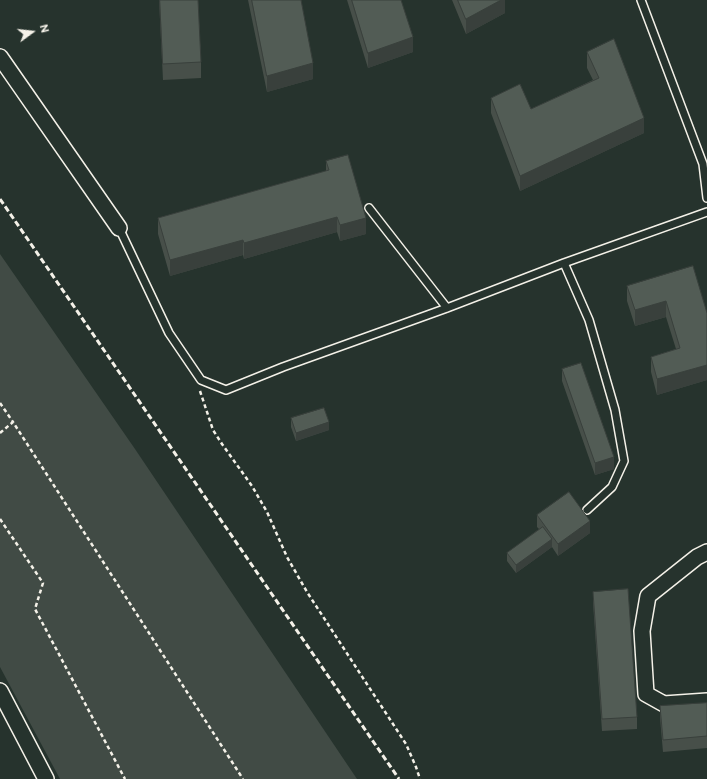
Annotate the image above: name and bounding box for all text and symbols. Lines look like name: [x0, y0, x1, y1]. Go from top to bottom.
north arrow: [12, 12, 52, 52]
text: N: [37, 23, 51, 34]

